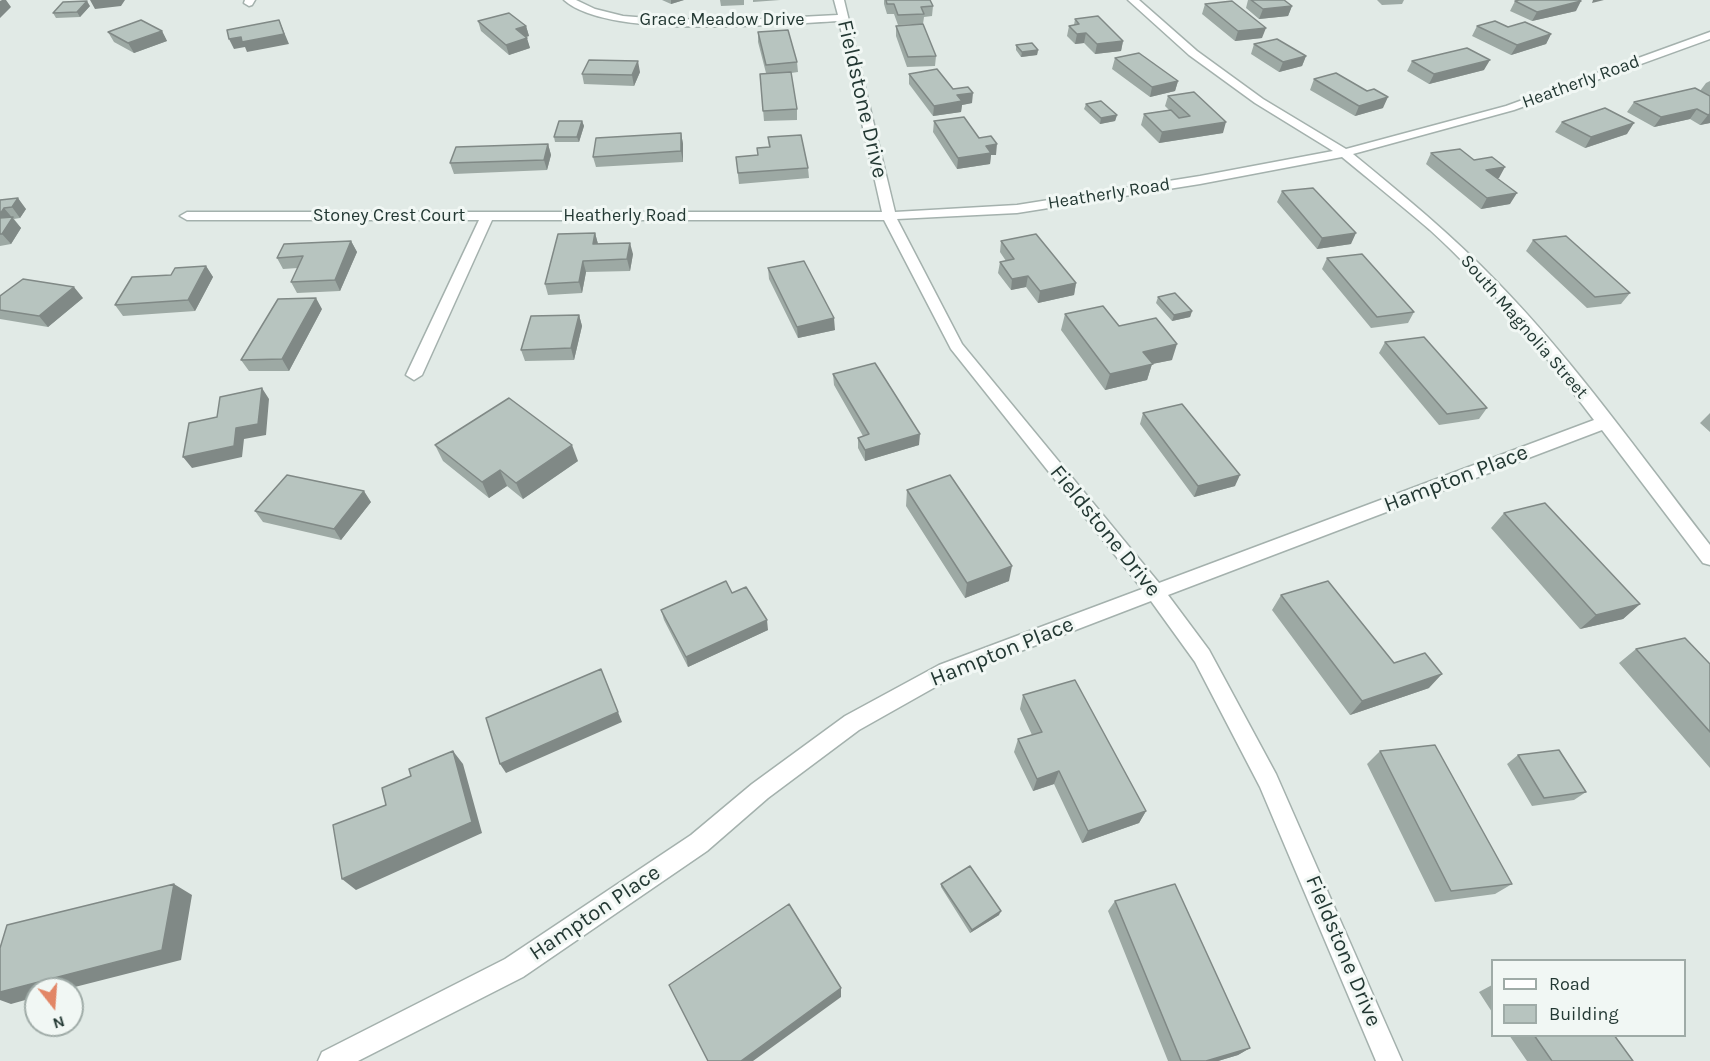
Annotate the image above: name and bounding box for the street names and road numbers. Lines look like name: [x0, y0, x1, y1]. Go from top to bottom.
street label: Grace Meadow Drive: [639, 9, 805, 31]
street label: Fieldstone Drive: [831, 17, 893, 181]
street label: Heatherly Road: [1519, 51, 1643, 113]
street label: Heatherly Road: [1046, 174, 1172, 214]
street label: Stoney Crest Court: [313, 205, 465, 227]
street label: Heatherly Road: [563, 205, 687, 227]
street label: South Magnolia Street: [1456, 251, 1592, 403]
street label: Hampton Place: [1380, 439, 1532, 519]
street label: Fieldstone Drive: [1044, 460, 1166, 602]
street label: Hampton Place: [927, 611, 1077, 693]
street label: Hampton Place: [525, 860, 665, 966]
street label: Fieldstone Drive: [1299, 871, 1387, 1031]

